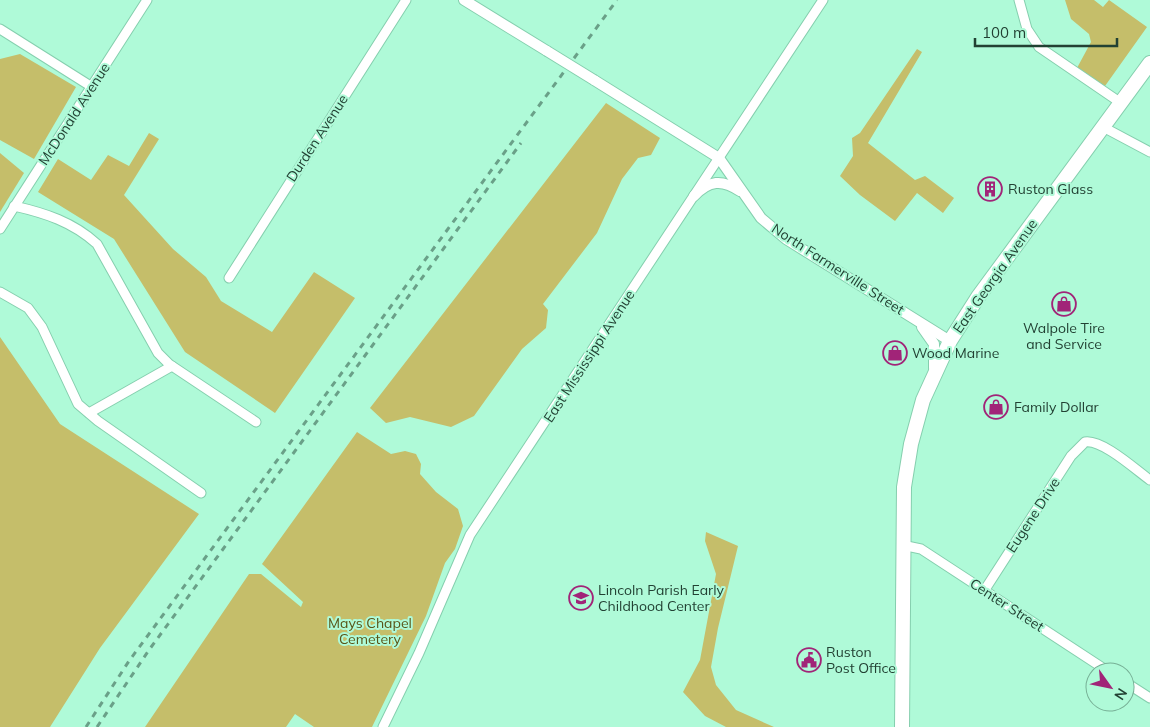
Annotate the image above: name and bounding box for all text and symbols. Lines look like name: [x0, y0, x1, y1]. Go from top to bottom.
scale bar: [975, 15, 1118, 47]
text: 100 m: [982, 23, 1026, 42]
street label: McDonald Avenue: [34, 60, 114, 168]
street label: Durden Avenue: [282, 91, 352, 185]
building icon: Ruston Glass: [977, 176, 1003, 202]
place label: Ruston Glass: [1008, 180, 1093, 198]
street label: East Georgia Avenue: [949, 215, 1041, 337]
street label: North Farmerville Street: [768, 219, 908, 319]
street label: East Mississippi Avenue: [539, 286, 639, 426]
shop icon: Walpole Tire and Service: [1051, 291, 1077, 317]
place label: Walpole Tire and Service: [1023, 319, 1105, 353]
shop icon: Wood Marine: [882, 340, 908, 366]
place label: Wood Marine: [912, 344, 999, 362]
shop icon: Family Dollar: [983, 394, 1009, 420]
place label: Family Dollar: [1014, 398, 1100, 416]
street label: Eugene Drive: [1002, 474, 1064, 556]
street label: Center Street: [967, 574, 1048, 636]
place label: Lincoln Parish Early Childhood Center: [598, 581, 724, 615]
school or university icon: Lincoln Parish Early Childhood Center: [568, 585, 594, 611]
park label: Mays Chapel Cemetery: [328, 614, 412, 648]
place label: Ruston Post Office: [826, 643, 896, 677]
public building icon: Ruston Post Office: [796, 647, 822, 673]
north arrow: [1085, 662, 1135, 712]
text: N: [1110, 685, 1131, 703]

